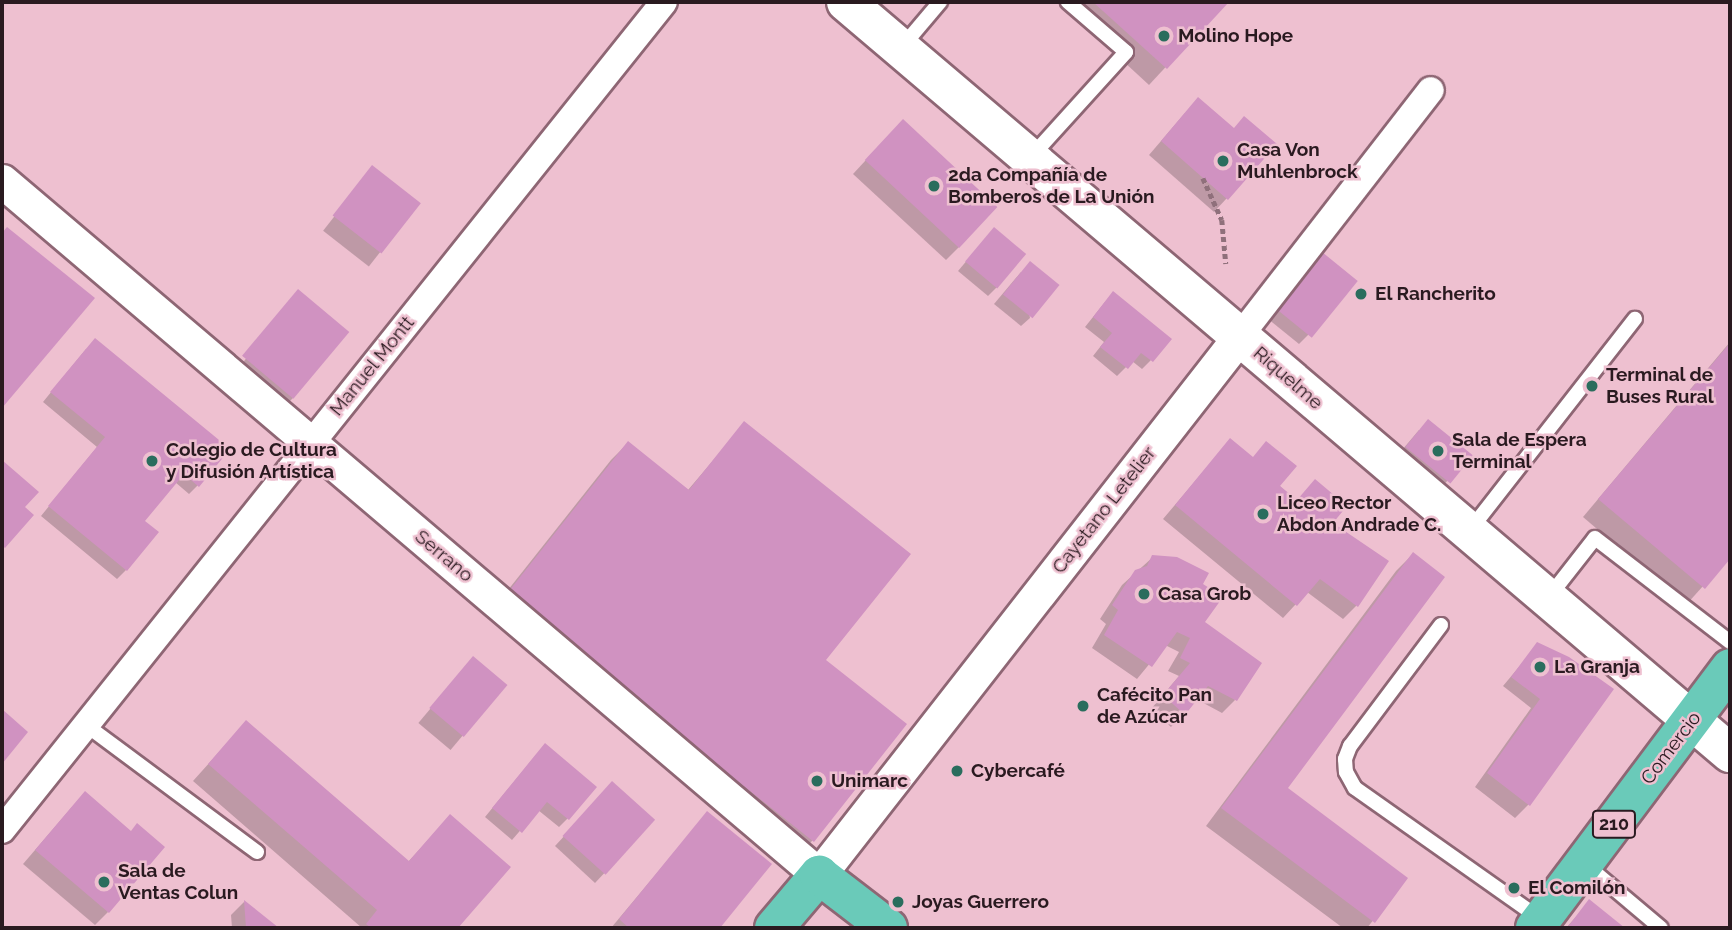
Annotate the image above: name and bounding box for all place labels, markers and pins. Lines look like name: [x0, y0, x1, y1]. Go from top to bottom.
place label: Molino Hope: [1178, 25, 1293, 47]
marker: Molino Hope: [1156, 28, 1172, 44]
place label: Casa Von Muhlenbrock: [1237, 139, 1358, 183]
marker: Casa Von Muhlenbrock: [1215, 153, 1231, 169]
place label: 2da Compañía de Bomberos de La Unión: [948, 164, 1154, 208]
marker: 2da Compañía de Bomberos de La Unión: [926, 178, 942, 194]
place label: El Rancherito: [1375, 283, 1496, 305]
marker: El Rancherito: [1353, 286, 1369, 302]
place label: Terminal de Buses Rural: [1606, 364, 1714, 408]
marker: Terminal de Buses Rural: [1584, 378, 1600, 394]
place label: Sala de Espera Terminal: [1452, 429, 1587, 473]
place label: Colegio de Cultura y Difusión Artística: [166, 439, 337, 483]
marker: Sala de Espera Terminal: [1430, 443, 1446, 459]
marker: Colegio de Cultura y Difusión Artística: [144, 453, 160, 469]
place label: Liceo Rector Abdon Andrade C.: [1277, 492, 1442, 536]
marker: Liceo Rector Abdon Andrade C.: [1255, 506, 1271, 522]
place label: Casa Grob: [1158, 583, 1251, 605]
marker: Casa Grob: [1136, 586, 1152, 602]
place label: La Granja: [1554, 656, 1640, 678]
marker: La Granja: [1532, 659, 1548, 675]
place label: Cafécito Pan de Azúcar: [1097, 684, 1212, 728]
marker: Cafécito Pan de Azúcar: [1075, 698, 1091, 714]
place label: Cybercafé: [971, 760, 1065, 782]
marker: Cybercafé: [949, 763, 965, 779]
place label: Unimarc: [831, 770, 908, 792]
marker: Unimarc: [809, 773, 825, 789]
place label: Sala de Ventas Colun: [118, 860, 238, 904]
marker: Sala de Ventas Colun: [96, 874, 112, 890]
place label: El Comilón: [1528, 877, 1626, 899]
marker: El Comilón: [1506, 880, 1522, 896]
place label: Joyas Guerrero: [912, 891, 1049, 913]
marker: Joyas Guerrero: [890, 894, 906, 910]

